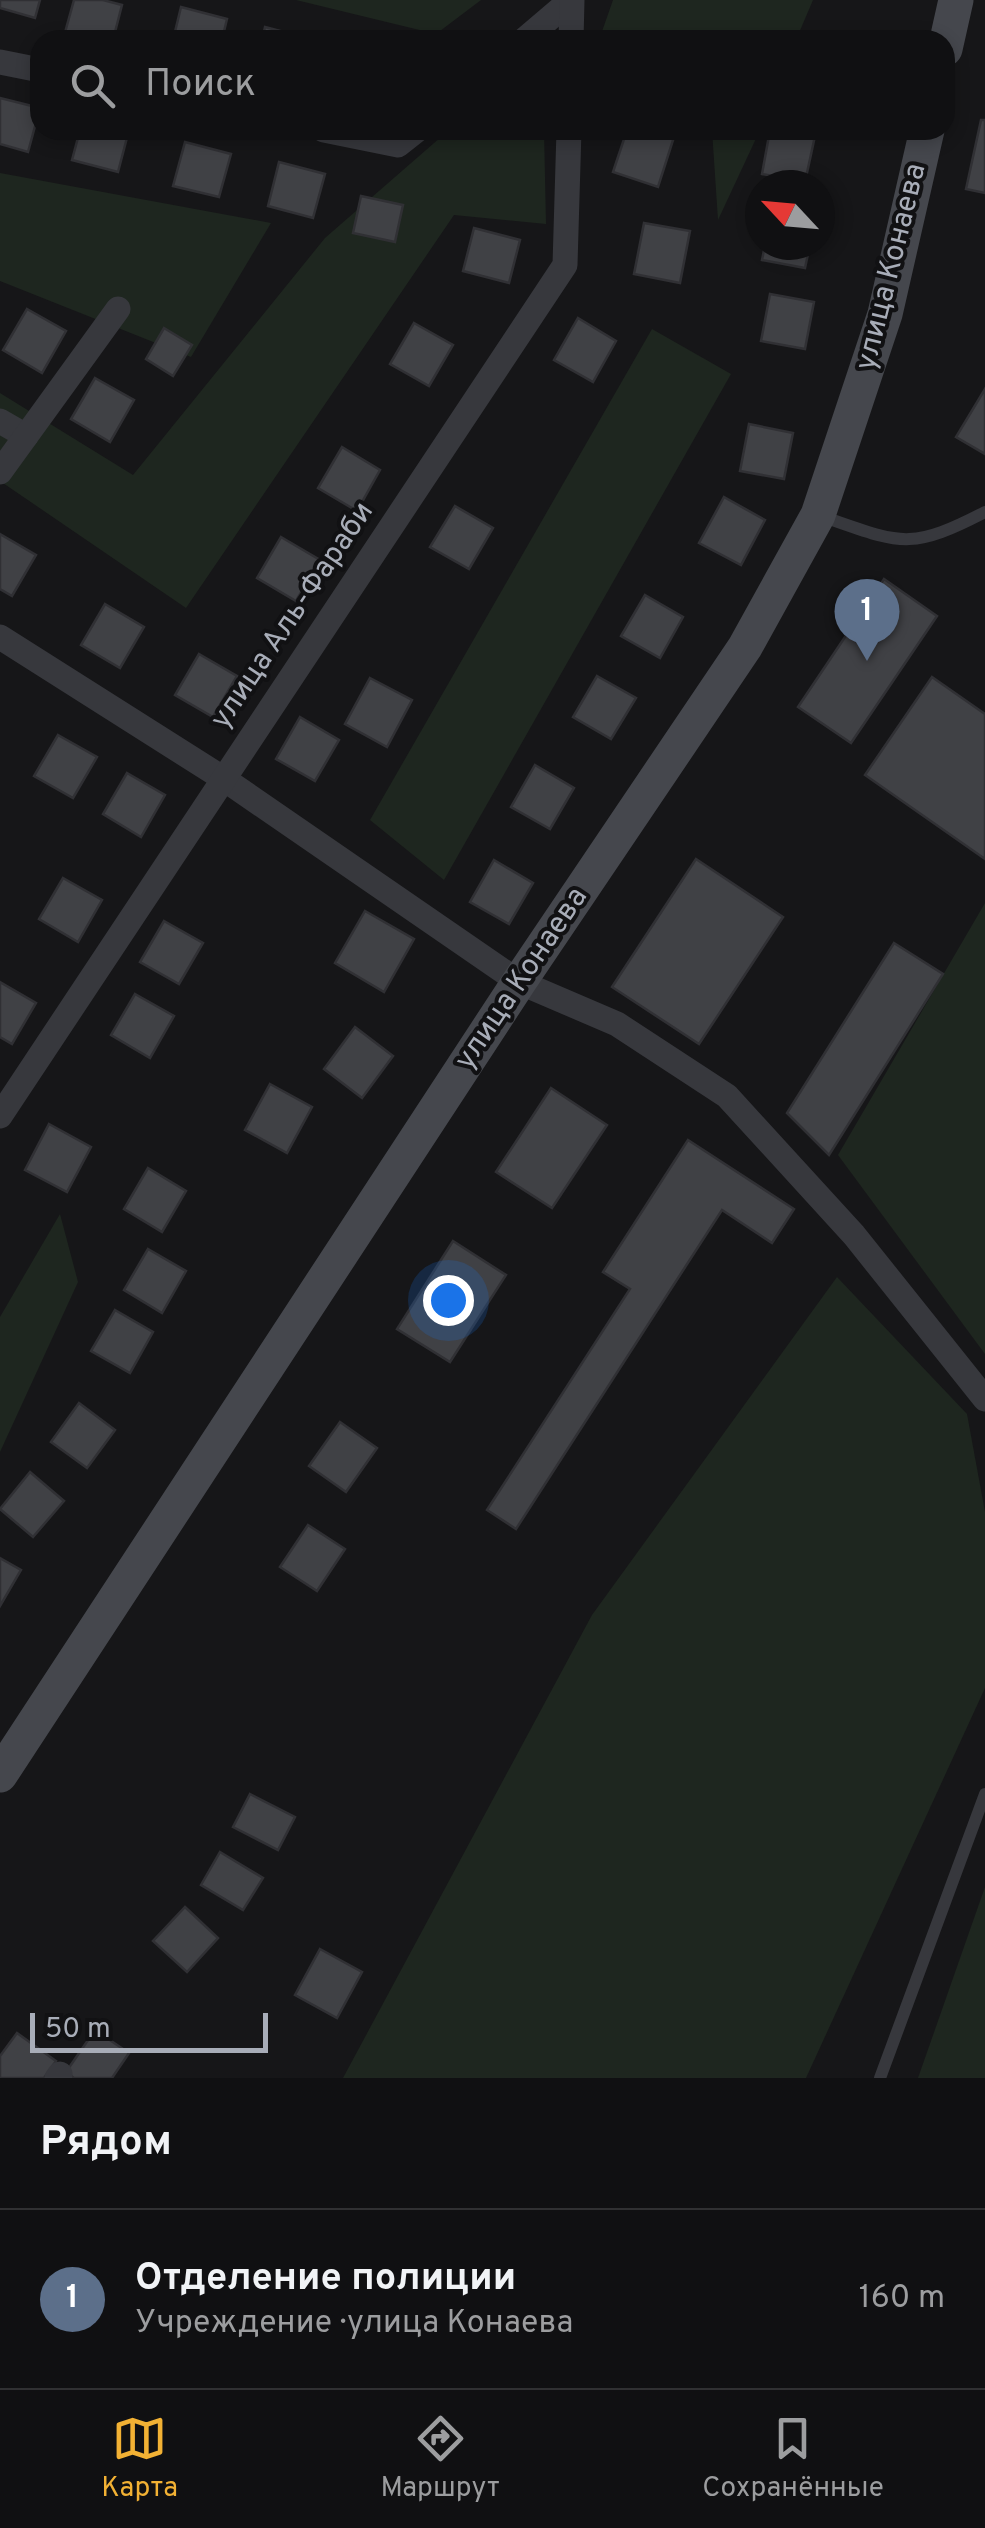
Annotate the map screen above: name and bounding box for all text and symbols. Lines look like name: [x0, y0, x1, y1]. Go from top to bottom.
search box: [30, 30, 955, 140]
icon: search: [65, 58, 120, 113]
text: Поиск: [145, 61, 256, 110]
street label: улица Конаева: [848, 160, 936, 374]
north arrow: [745, 170, 835, 260]
street label: улица Аль-Фараби: [203, 495, 383, 737]
pin: 1: [834, 578, 900, 661]
street label: улица Конаева: [447, 881, 597, 1077]
your location: [423, 1275, 474, 1326]
scale bar: [30, 2008, 268, 2052]
text: 50 m: [45, 2012, 111, 2048]
text: Рядом: [40, 2117, 172, 2170]
text: Отделение полиции: [135, 2255, 516, 2304]
text: 1: [66, 2279, 79, 2319]
text: 160 m: [859, 2279, 945, 2319]
text: Учреждение · улица Конаева: [135, 2304, 573, 2344]
tab: Карта: [101, 2411, 178, 2507]
tab: Маршрут: [380, 2411, 500, 2507]
tab: Сохранённые: [702, 2411, 884, 2507]

